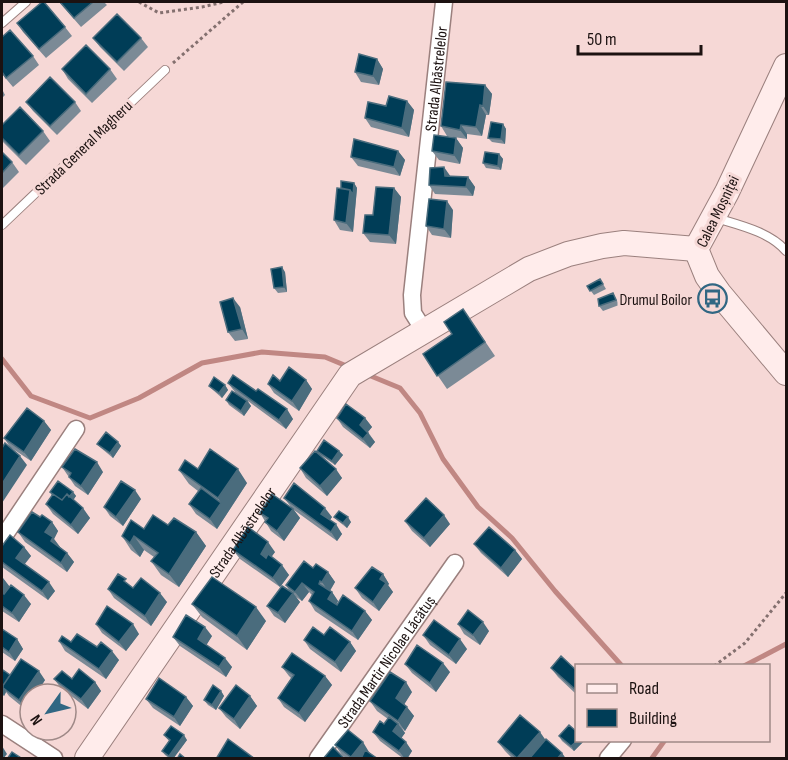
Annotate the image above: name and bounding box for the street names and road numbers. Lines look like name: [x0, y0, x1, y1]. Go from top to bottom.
street label: Strada Albăstrelelor: [422, 25, 452, 132]
street label: Strada General Magheru: [31, 97, 137, 199]
street label: Calea Moșniței: [693, 173, 744, 251]
street label: Strada Albăstrelelor: [206, 484, 281, 582]
street label: Strada Martir Nicolae Lăcătuș: [334, 592, 440, 732]

